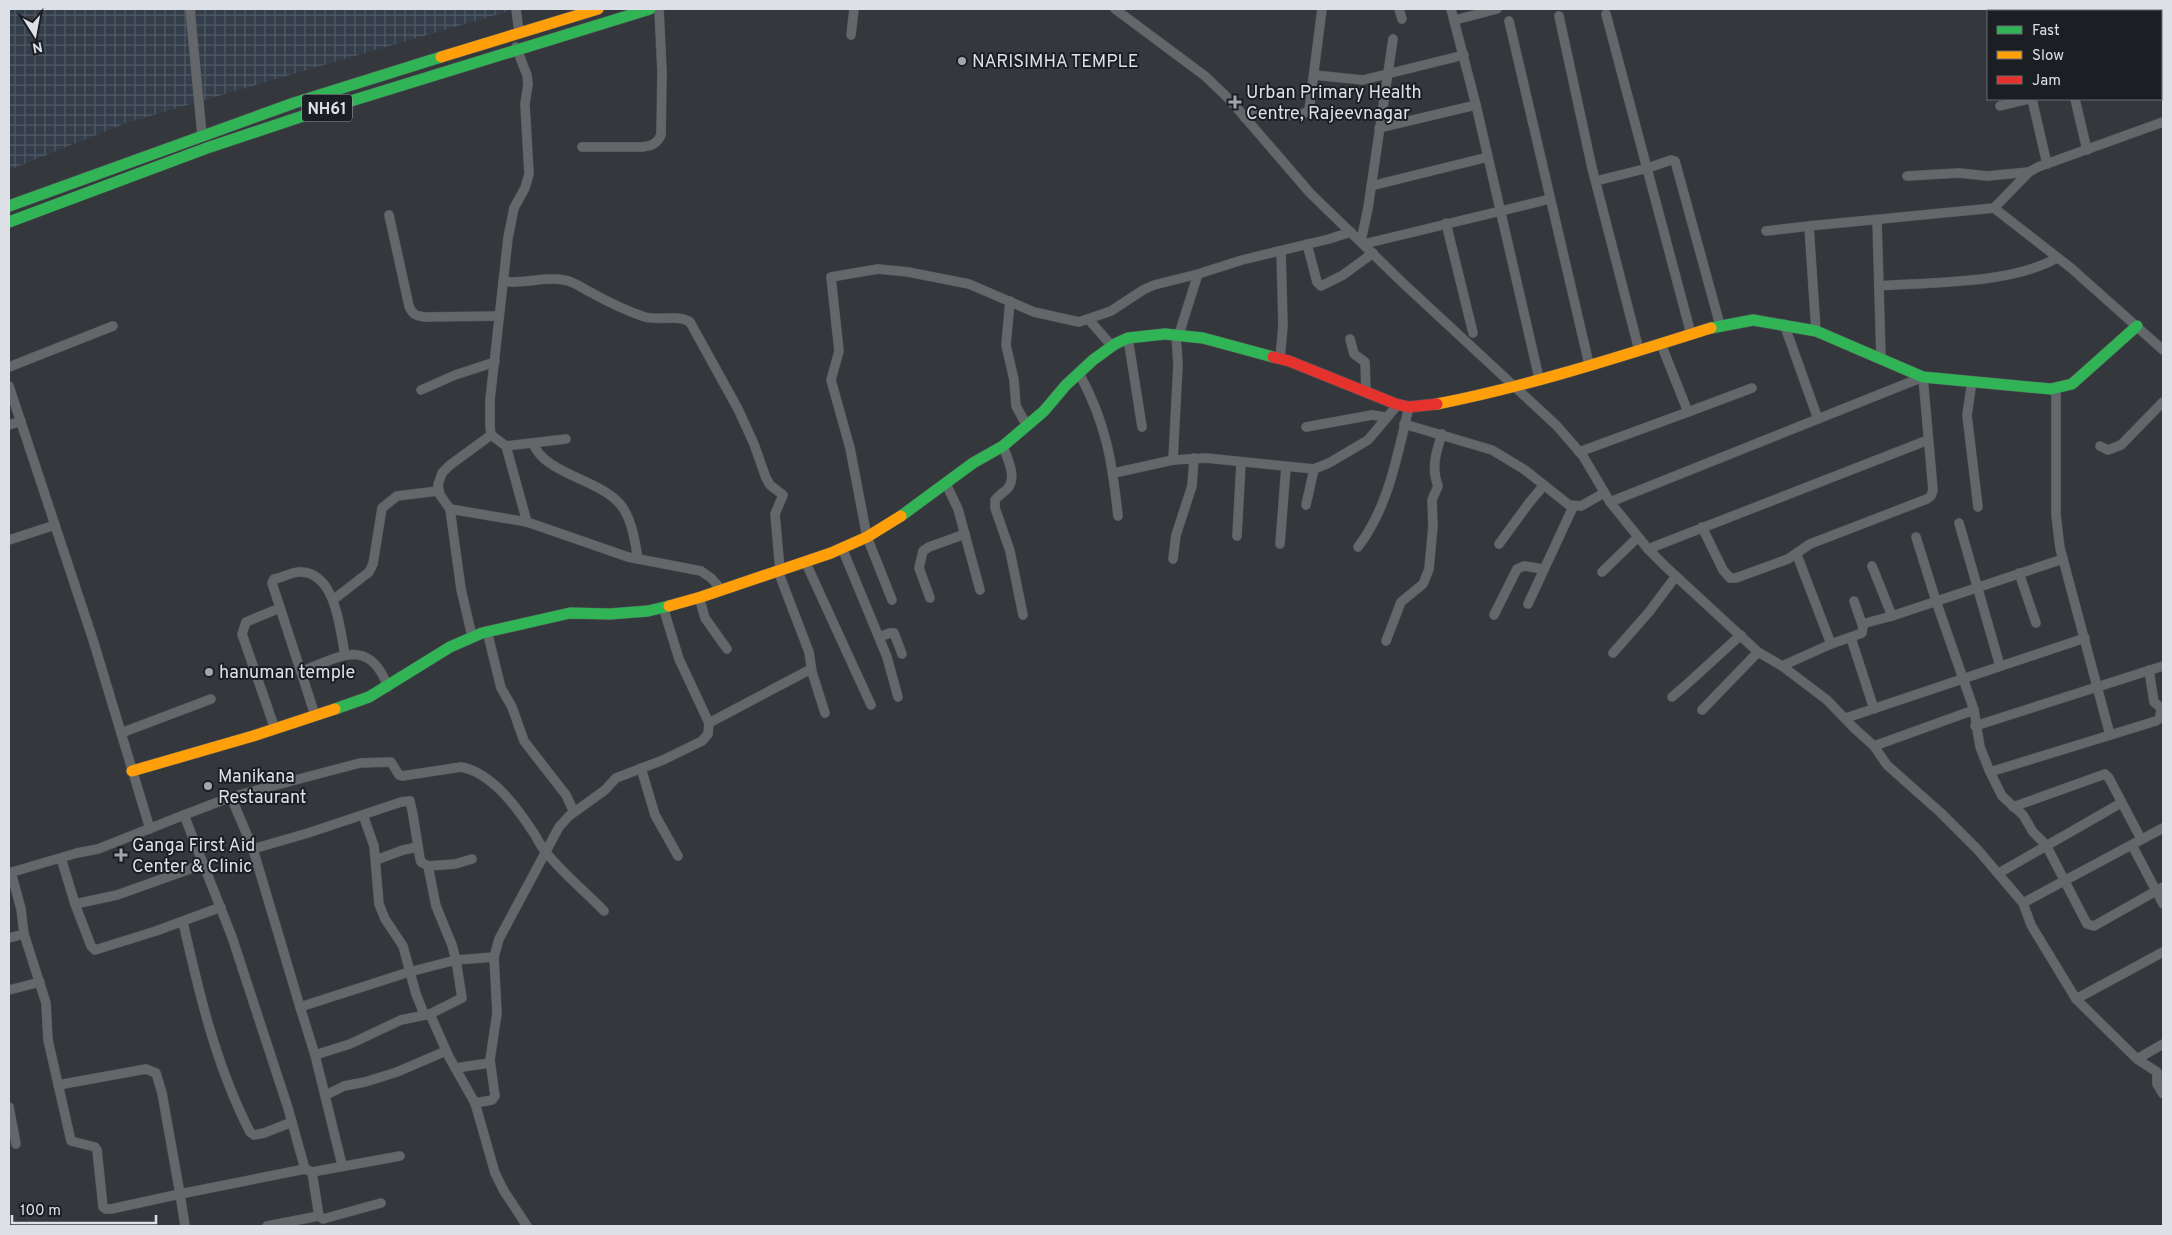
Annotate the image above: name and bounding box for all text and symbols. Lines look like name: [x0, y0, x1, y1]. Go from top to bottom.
north arrow: [10, 10, 60, 60]
legend: [1987, 10, 2162, 100]
text: Fast: [2032, 22, 2060, 41]
text: N: [31, 37, 44, 56]
text: Slow: [2032, 47, 2064, 66]
place label: NARISIMHA TEMPLE: [972, 51, 1138, 74]
marker: NARISIMHA TEMPLE: [956, 55, 968, 67]
text: Jam: [2032, 72, 2061, 91]
place label: Urban Primary Health Centre, Rajeevnagar: [1246, 82, 1422, 126]
road number: NH61: [302, 95, 352, 122]
marker: Urban Primary Health Centre, Rajeevnagar: [1228, 95, 1242, 109]
place label: hanuman temple: [219, 662, 355, 685]
marker: hanuman temple: [203, 666, 215, 678]
place label: Manikana Restaurant: [218, 766, 307, 810]
marker: Manikana Restaurant: [202, 780, 214, 792]
place label: Ganga First Aid Center & Clinic: [132, 835, 255, 879]
marker: Ganga First Aid Center & Clinic: [114, 848, 128, 862]
scale bar: [12, 1192, 156, 1224]
text: 100 m: [20, 1202, 61, 1221]

